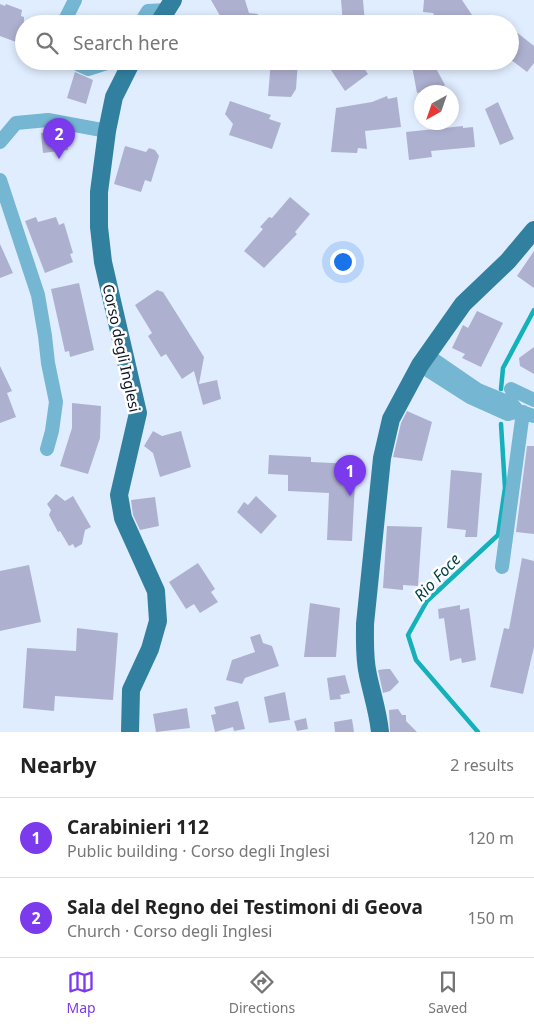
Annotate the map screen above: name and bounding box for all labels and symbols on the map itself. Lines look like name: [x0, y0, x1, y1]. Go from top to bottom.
north arrow: [414, 85, 459, 130]
pin: 2: [43, 118, 75, 159]
your location: [330, 249, 356, 275]
street label: Corso degli Inglesi: [99, 282, 145, 414]
pin: 1: [334, 455, 366, 496]
water label: Rio Foce: [409, 548, 465, 606]

